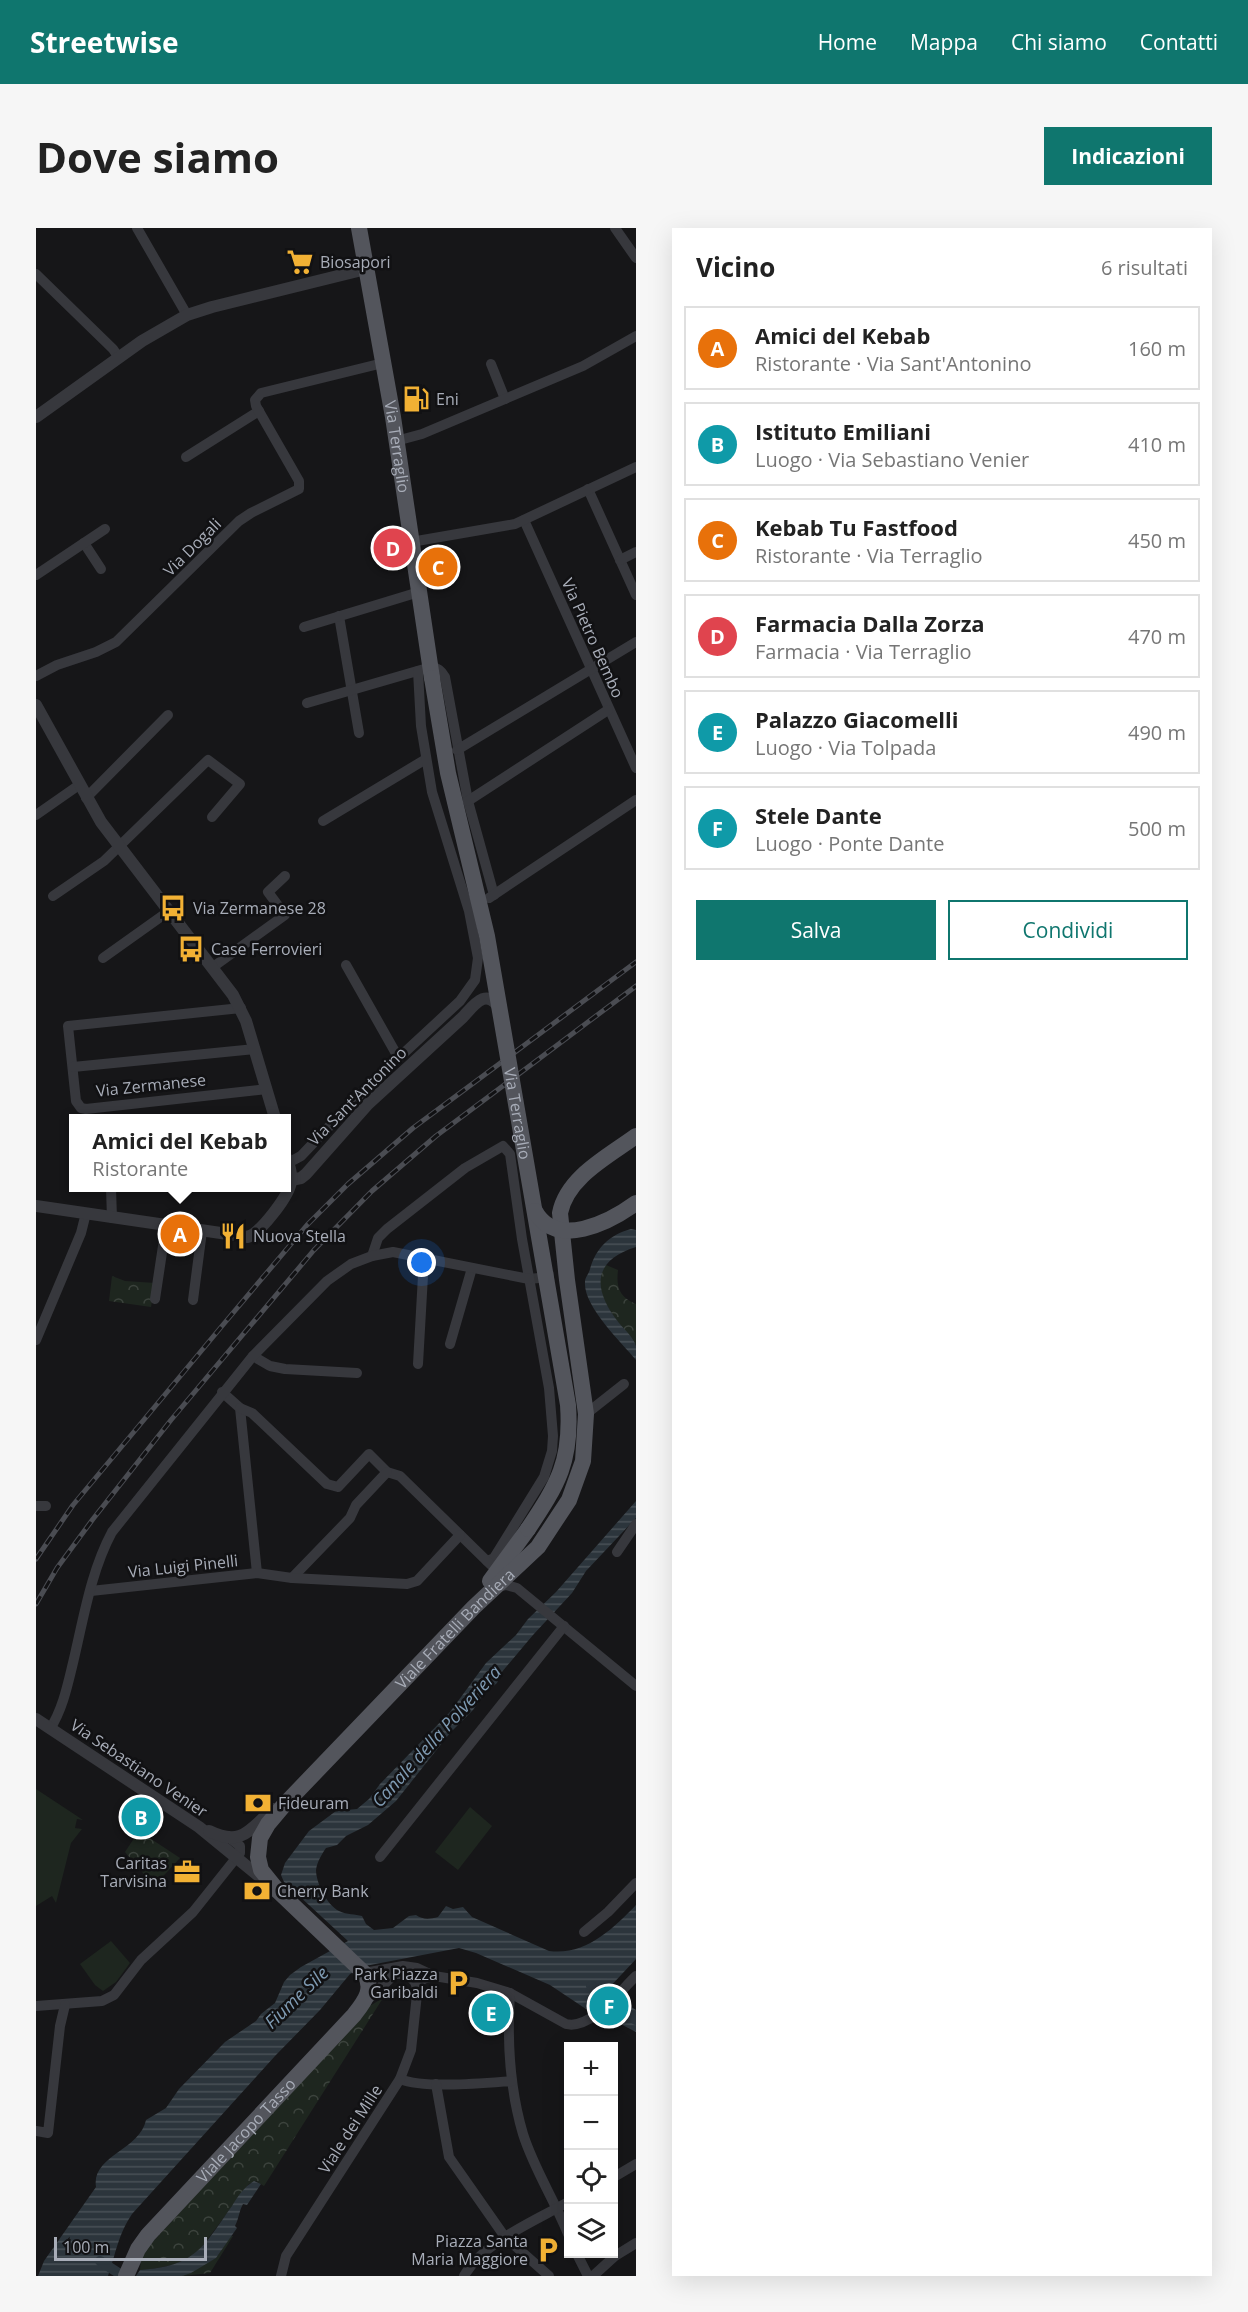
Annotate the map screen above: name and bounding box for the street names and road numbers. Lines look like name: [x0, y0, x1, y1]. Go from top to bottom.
street label: Via Terraglio: [379, 399, 415, 494]
street label: Via Dogali: [158, 513, 226, 581]
street label: Via Pietro Bembo: [557, 575, 629, 701]
street label: Via Sant'Antonino: [303, 1042, 411, 1150]
street label: Via Terraglio: [499, 1066, 536, 1161]
street label: Via Zermanese: [95, 1068, 207, 1102]
street label: Via Luigi Pinelli: [127, 1549, 239, 1583]
street label: Viale Fratelli Bandiera: [390, 1563, 519, 1694]
street label: Via Sebastiano Venier: [66, 1714, 212, 1822]
street label: Viale Jacopo Tasso: [191, 2073, 301, 2188]
street label: Viale dei Mille: [313, 2080, 387, 2178]

